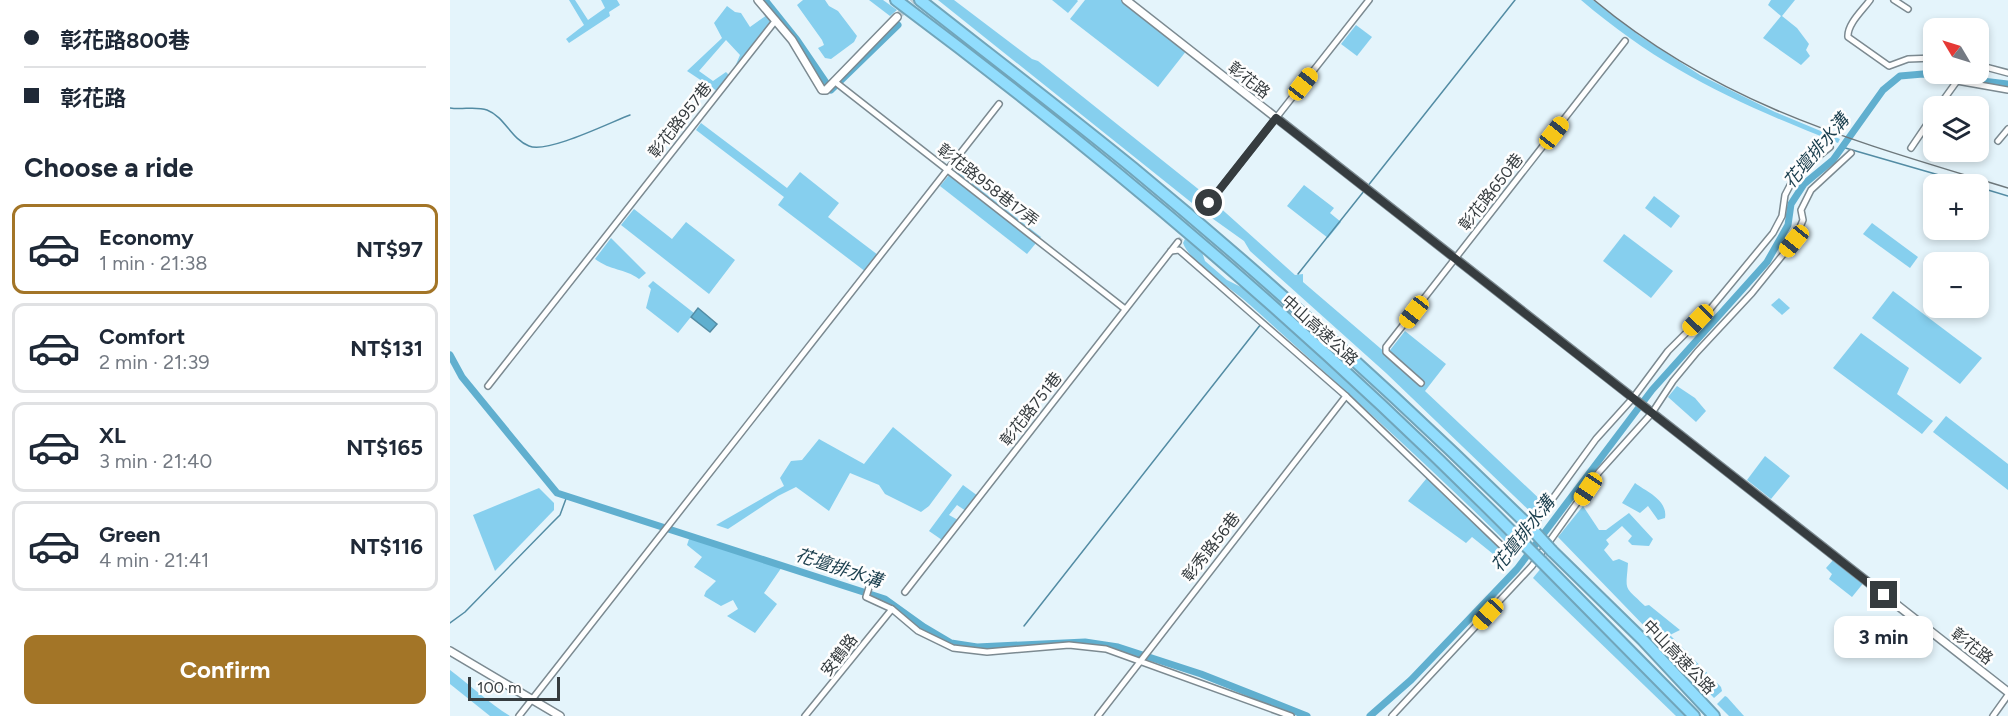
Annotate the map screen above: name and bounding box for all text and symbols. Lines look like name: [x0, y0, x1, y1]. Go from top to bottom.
north arrow: [1923, 18, 1989, 84]
map controls: [1923, 18, 1989, 318]
text: 彰花路800巷: [60, 27, 190, 54]
street label: 彰花路: [1224, 58, 1274, 102]
car: [1285, 64, 1321, 104]
street label: 彰花路957巷: [645, 78, 715, 162]
text: 彰花路: [60, 85, 126, 112]
button: layers: [1923, 96, 1989, 162]
water label: 花壇排水溝: [1779, 107, 1855, 193]
car: [1536, 113, 1572, 153]
street label: 彰花路958巷17弄: [934, 140, 1042, 230]
street label: 彰花路650巷: [1455, 150, 1527, 234]
text: Choose a ride: [24, 151, 193, 184]
button: +: [1923, 174, 1989, 240]
route start: [1195, 189, 1222, 216]
car: [1776, 221, 1812, 261]
icon: car: [27, 222, 81, 276]
text: Economy: [99, 224, 194, 251]
text: NT$97: [356, 236, 423, 263]
text: 1 min · 21:38: [99, 251, 208, 275]
button: −: [1923, 252, 1989, 318]
street label: 中山高速公路: [1278, 291, 1362, 369]
car: [1396, 292, 1432, 332]
car: [1679, 301, 1717, 339]
icon: car: [27, 321, 81, 375]
text: Comfort: [99, 323, 185, 350]
text: NT$131: [350, 335, 423, 362]
text: 2 min · 21:39: [99, 350, 210, 374]
street label: 彰花路751巷: [996, 368, 1066, 450]
icon: car: [27, 420, 81, 474]
text: XL: [99, 422, 126, 449]
text: NT$165: [346, 434, 423, 461]
text: 3 min · 21:40: [99, 449, 212, 473]
car: [1570, 469, 1606, 509]
water label: 花壇排水溝: [1487, 489, 1561, 576]
street label: 彰秀路56巷: [1178, 509, 1244, 585]
icon: car: [27, 519, 81, 573]
text: Green: [99, 521, 161, 548]
text: NT$116: [350, 533, 423, 560]
water label: 花壇排水溝: [793, 544, 888, 593]
text: 4 min · 21:41: [99, 548, 209, 572]
route end: [1870, 581, 1897, 608]
car: [1469, 595, 1507, 633]
street label: 中山高速公路: [1639, 616, 1719, 698]
callout: 3 min: [1834, 616, 1934, 658]
street label: 彰花路: [1947, 624, 1997, 668]
text: 3 min: [1859, 625, 1908, 649]
street label: 安鶴路: [817, 630, 861, 680]
button: Confirm: [24, 635, 426, 704]
scale bar: [468, 674, 560, 702]
text: 100 m: [477, 678, 522, 697]

